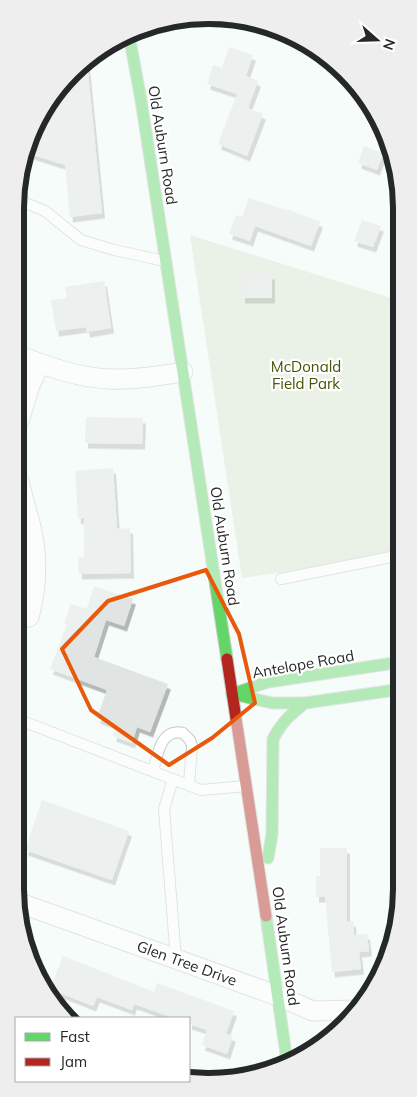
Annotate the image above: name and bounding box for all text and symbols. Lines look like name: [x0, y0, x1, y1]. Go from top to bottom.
north arrow: [352, 15, 402, 65]
text: N: [379, 36, 399, 52]
street label: Old Auburn Road: [144, 84, 182, 206]
park label: McDonald Field Park: [271, 357, 341, 393]
street label: Old Auburn Road: [206, 485, 244, 607]
street label: Antelope Road: [251, 646, 355, 682]
street label: Old Auburn Road: [268, 885, 304, 1007]
street label: Glen Tree Drive: [134, 936, 240, 990]
legend: [15, 1017, 190, 1082]
text: Fast: [60, 1027, 90, 1046]
text: Jam: [60, 1052, 87, 1071]

